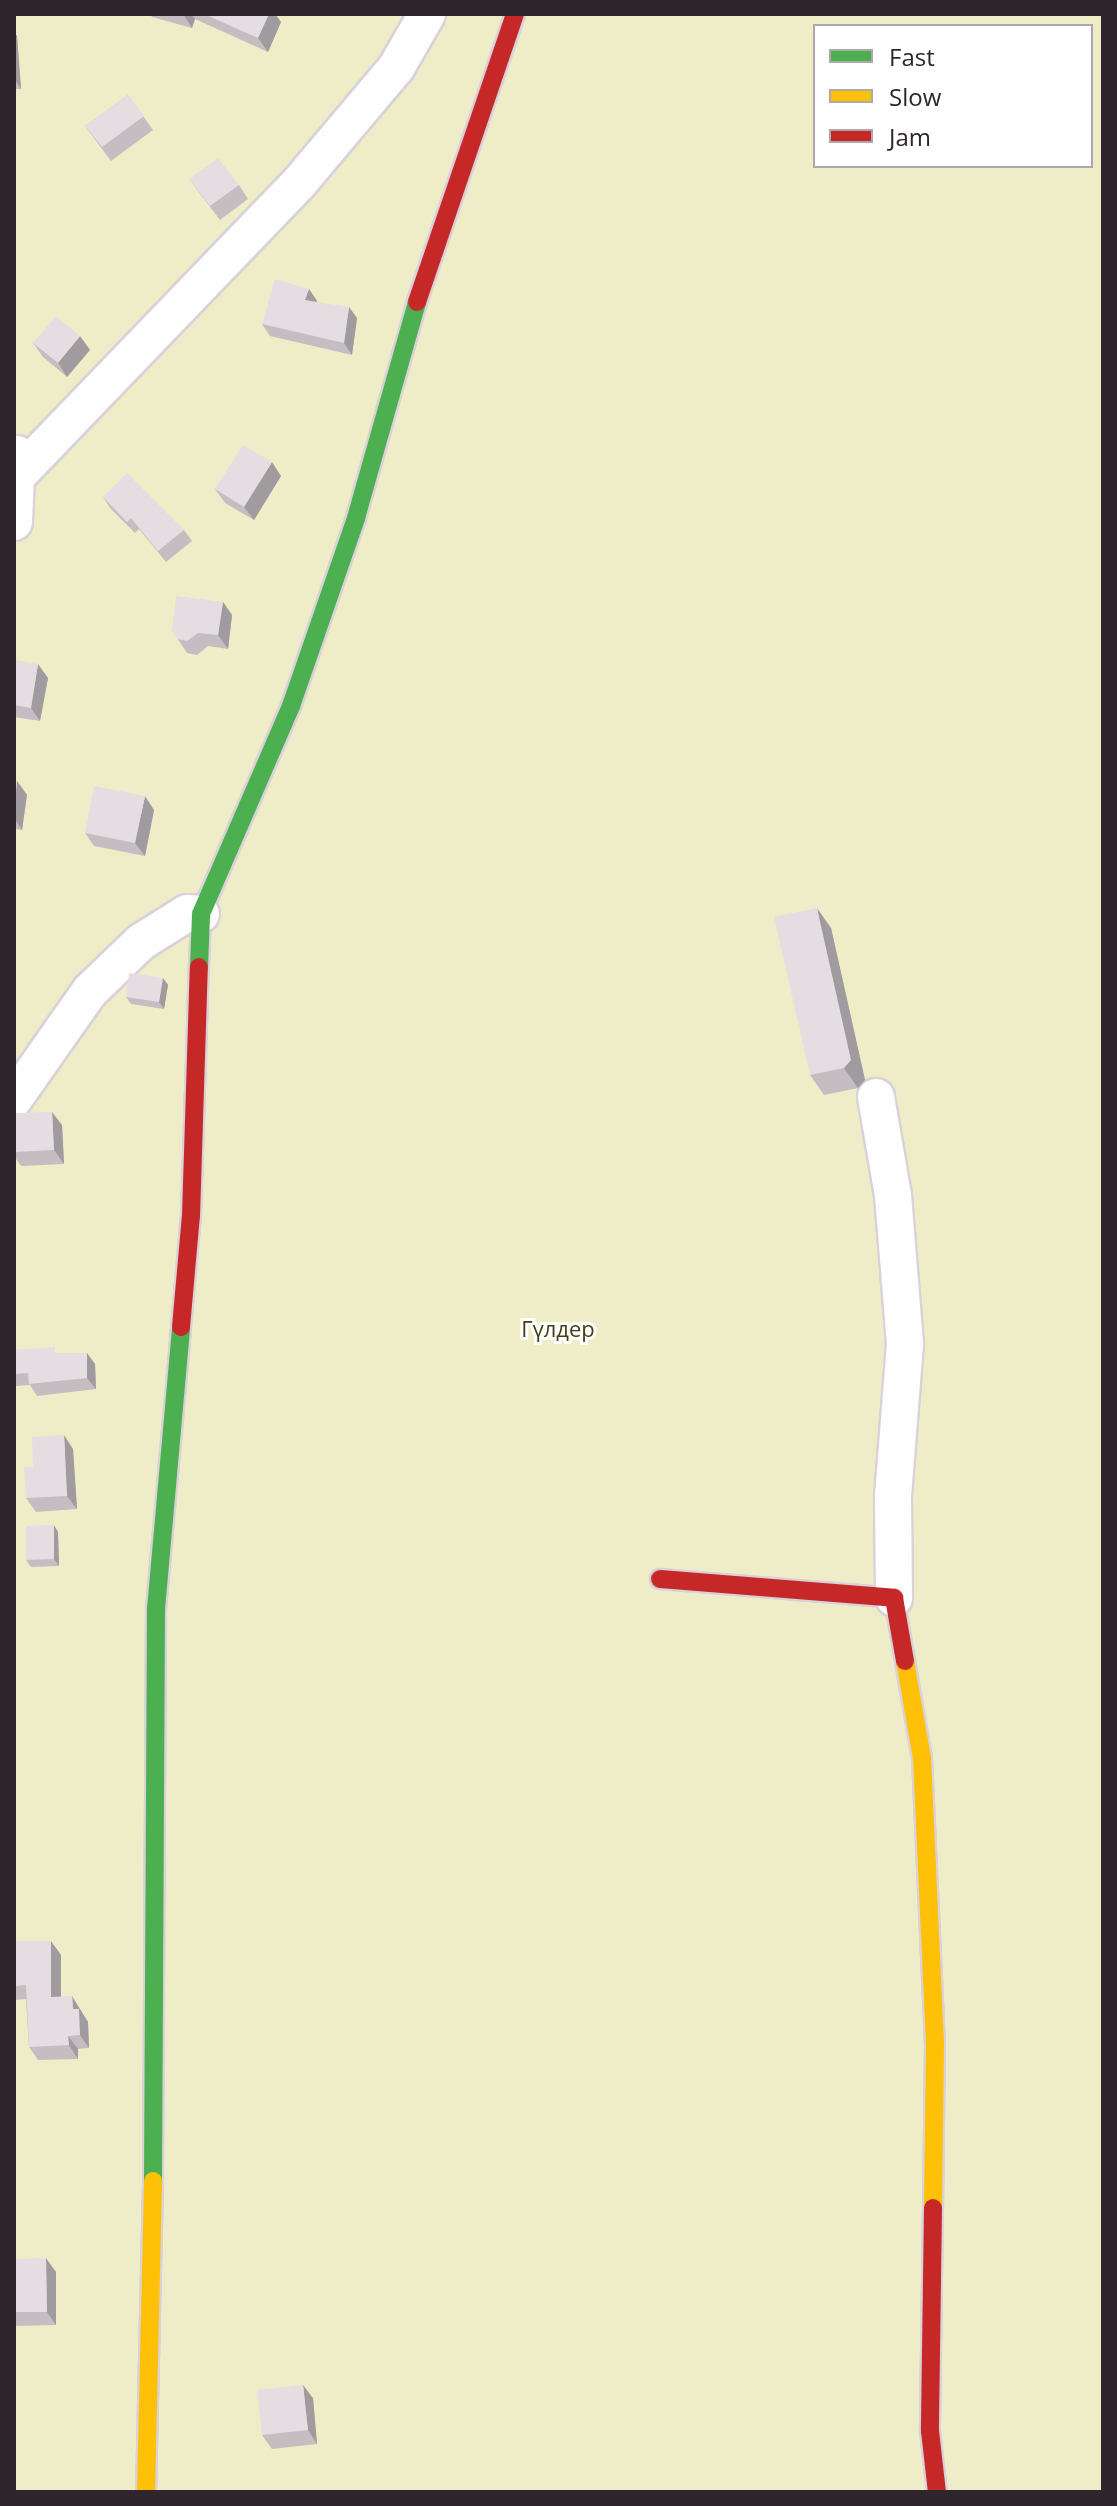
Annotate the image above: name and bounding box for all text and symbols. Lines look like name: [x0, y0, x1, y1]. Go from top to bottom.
legend: [813, 24, 1093, 168]
text: Fast: [889, 40, 935, 73]
text: Slow: [889, 80, 941, 113]
text: Jam: [889, 120, 931, 153]
park label: Гүлдер: [521, 1316, 595, 1342]

